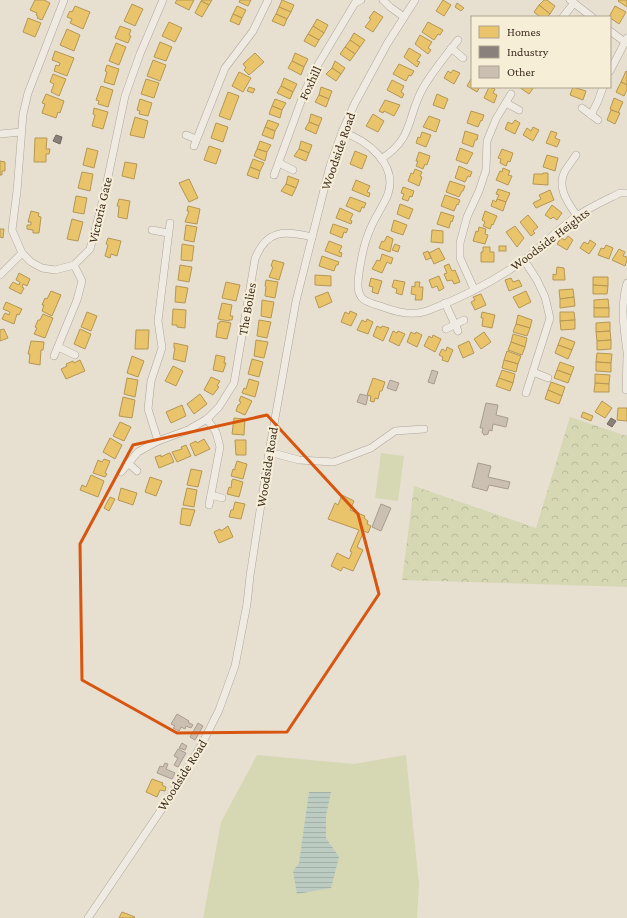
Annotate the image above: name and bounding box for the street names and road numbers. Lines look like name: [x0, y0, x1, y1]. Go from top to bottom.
street label: Foxhill: [296, 63, 325, 102]
street label: Woodside Road: [318, 110, 358, 192]
street label: Victoria Gate: [85, 175, 115, 244]
street label: Woodside Heights: [508, 204, 592, 274]
street label: The Bolies: [235, 281, 259, 337]
street label: Woodside Road: [253, 426, 281, 508]
street label: Woodside Road: [154, 737, 210, 813]

